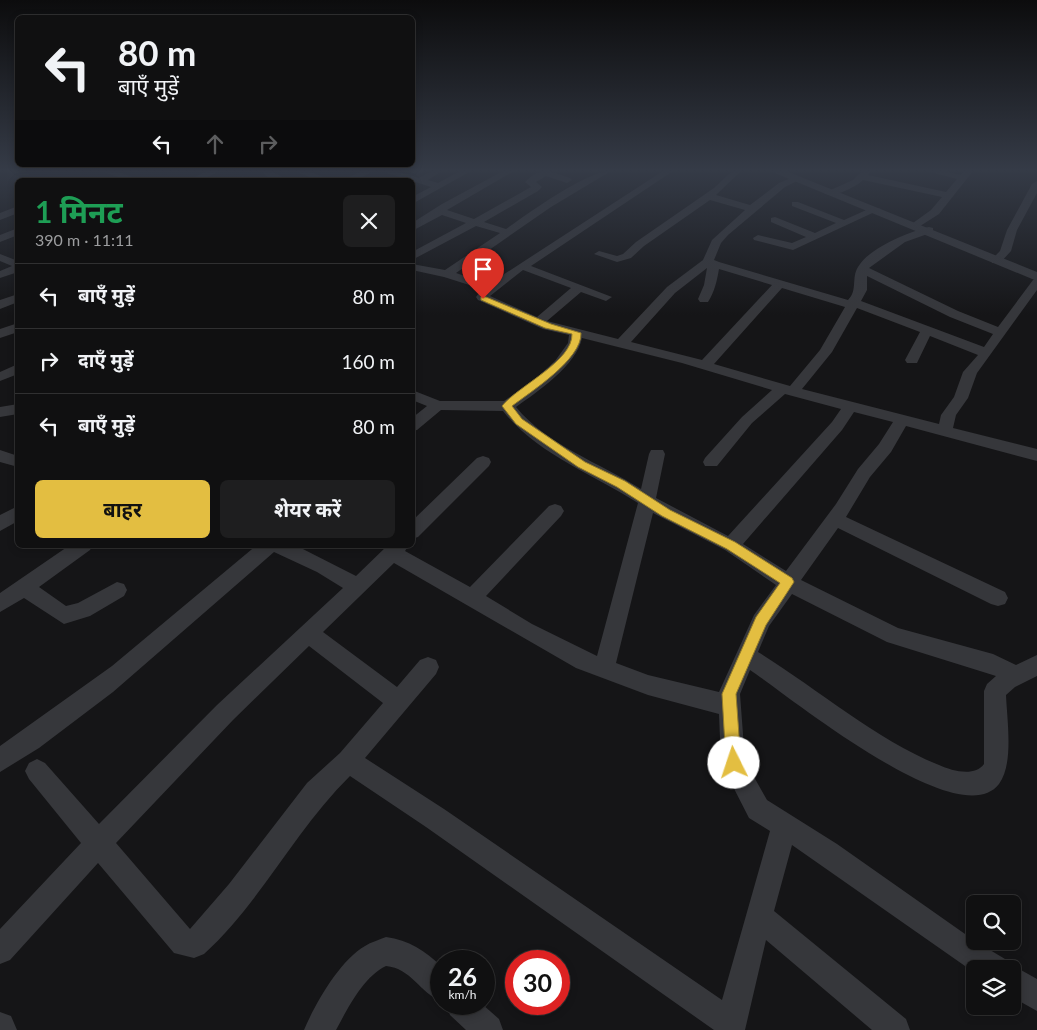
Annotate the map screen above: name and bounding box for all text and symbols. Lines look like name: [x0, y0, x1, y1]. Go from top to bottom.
text: 80 m: [118, 31, 196, 73]
icon: left: [35, 35, 100, 100]
text: बाएँ मुड़ें: [118, 73, 179, 100]
icon: left: [148, 130, 176, 158]
icon: ahead: [201, 130, 229, 158]
icon: right: [254, 130, 282, 158]
text: 1 मिनट: [35, 193, 123, 229]
button: close: [343, 195, 395, 247]
text: 390 m · 11:11: [35, 230, 134, 249]
pin: [462, 248, 504, 299]
icon: arrive: [469, 255, 497, 283]
icon: left: [35, 282, 63, 310]
text: बाएँ मुड़ें: [78, 283, 135, 306]
text: 80 m: [352, 285, 395, 308]
icon: right: [35, 347, 63, 375]
text: दाएँ मुड़ें: [78, 348, 134, 371]
text: 160 m: [341, 350, 395, 373]
icon: left: [35, 412, 63, 440]
text: बाएँ मुड़ें: [78, 413, 135, 436]
text: 80 m: [352, 415, 395, 438]
button: बाहर: [35, 480, 210, 538]
button: शेयर करें: [220, 480, 395, 538]
position arrow: [707, 736, 759, 788]
map controls: [966, 895, 1021, 1015]
button: search: [966, 895, 1021, 950]
speed limit sign: 30: [505, 950, 570, 1015]
button: layers: [966, 960, 1021, 1015]
text: 26: [448, 961, 477, 991]
text: km/h: [448, 987, 477, 1002]

